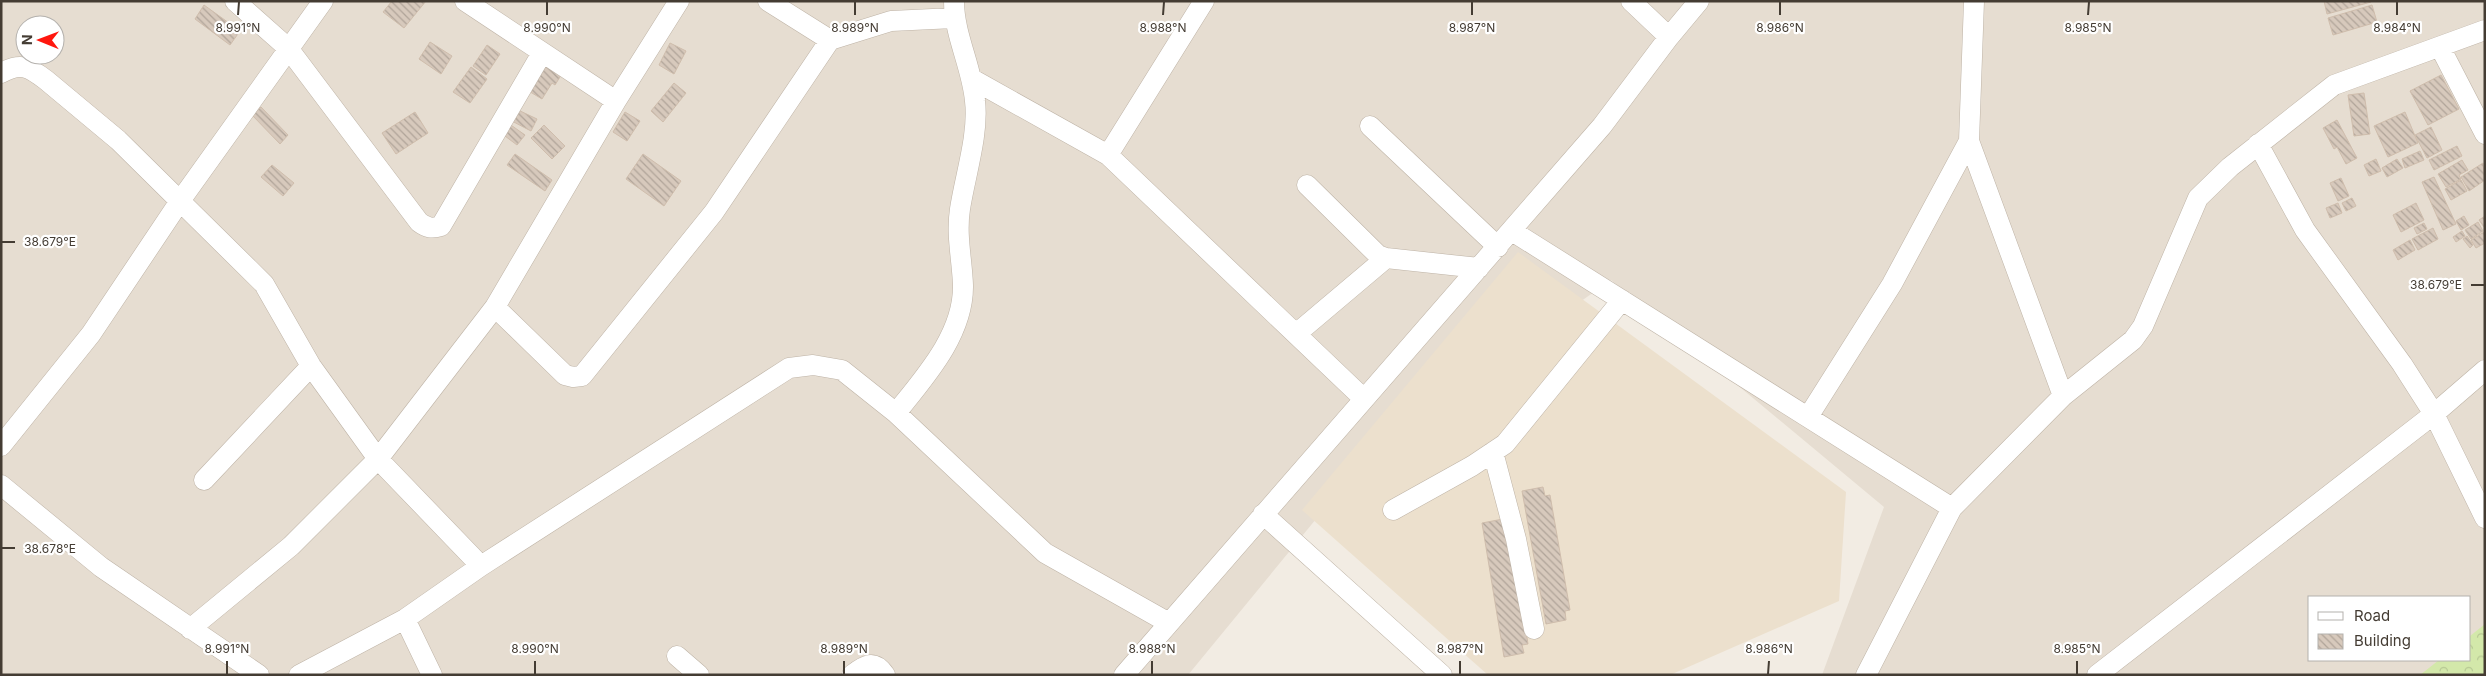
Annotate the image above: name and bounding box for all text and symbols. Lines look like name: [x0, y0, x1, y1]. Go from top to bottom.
north arrow: [15, 15, 65, 65]
text: 8.991°N: [216, 20, 260, 35]
text: 8.990°N: [523, 20, 571, 35]
text: 8.989°N: [831, 20, 879, 35]
text: 8.988°N: [1139, 20, 1187, 35]
text: 8.987°N: [1449, 20, 1495, 35]
text: 8.986°N: [1756, 20, 1804, 35]
text: 8.985°N: [2064, 20, 2112, 35]
text: 8.984°N: [2373, 20, 2421, 35]
text: N: [18, 34, 35, 45]
text: 38.679°E: [24, 234, 76, 249]
text: 38.679°E: [2410, 277, 2462, 292]
text: 38.678°E: [24, 541, 76, 556]
legend: [2308, 596, 2471, 661]
text: Road: [2354, 606, 2390, 625]
text: Building: [2354, 631, 2411, 650]
text: 8.991°N: [205, 641, 249, 656]
text: 8.990°N: [511, 641, 559, 656]
text: 8.989°N: [820, 641, 868, 656]
text: 8.988°N: [1128, 641, 1176, 656]
text: 8.987°N: [1437, 641, 1483, 656]
text: 8.986°N: [1745, 641, 1793, 656]
text: 8.985°N: [2053, 641, 2101, 656]

